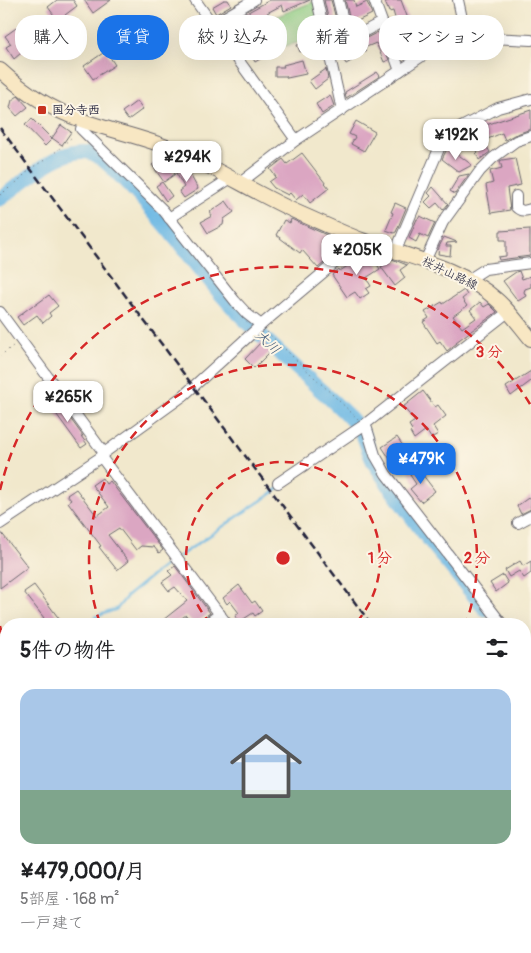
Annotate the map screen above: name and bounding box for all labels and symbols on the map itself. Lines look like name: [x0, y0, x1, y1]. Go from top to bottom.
place label: 国分寺西: [52, 103, 100, 118]
marker: 国分寺西: [36, 104, 48, 116]
pin: ¥192K: [421, 119, 491, 161]
pin: ¥294K: [152, 140, 222, 183]
pin: ¥205K: [322, 234, 392, 276]
street label: 桜井山路線: [420, 254, 480, 293]
water label: 大川: [252, 327, 284, 358]
text: 3 分: [476, 343, 502, 362]
pin: ¥265K: [33, 380, 103, 423]
pin: ¥479K: [386, 442, 456, 485]
centre of rings: [274, 549, 292, 567]
text: 1 分: [368, 549, 392, 568]
text: 2 分: [464, 549, 490, 568]

